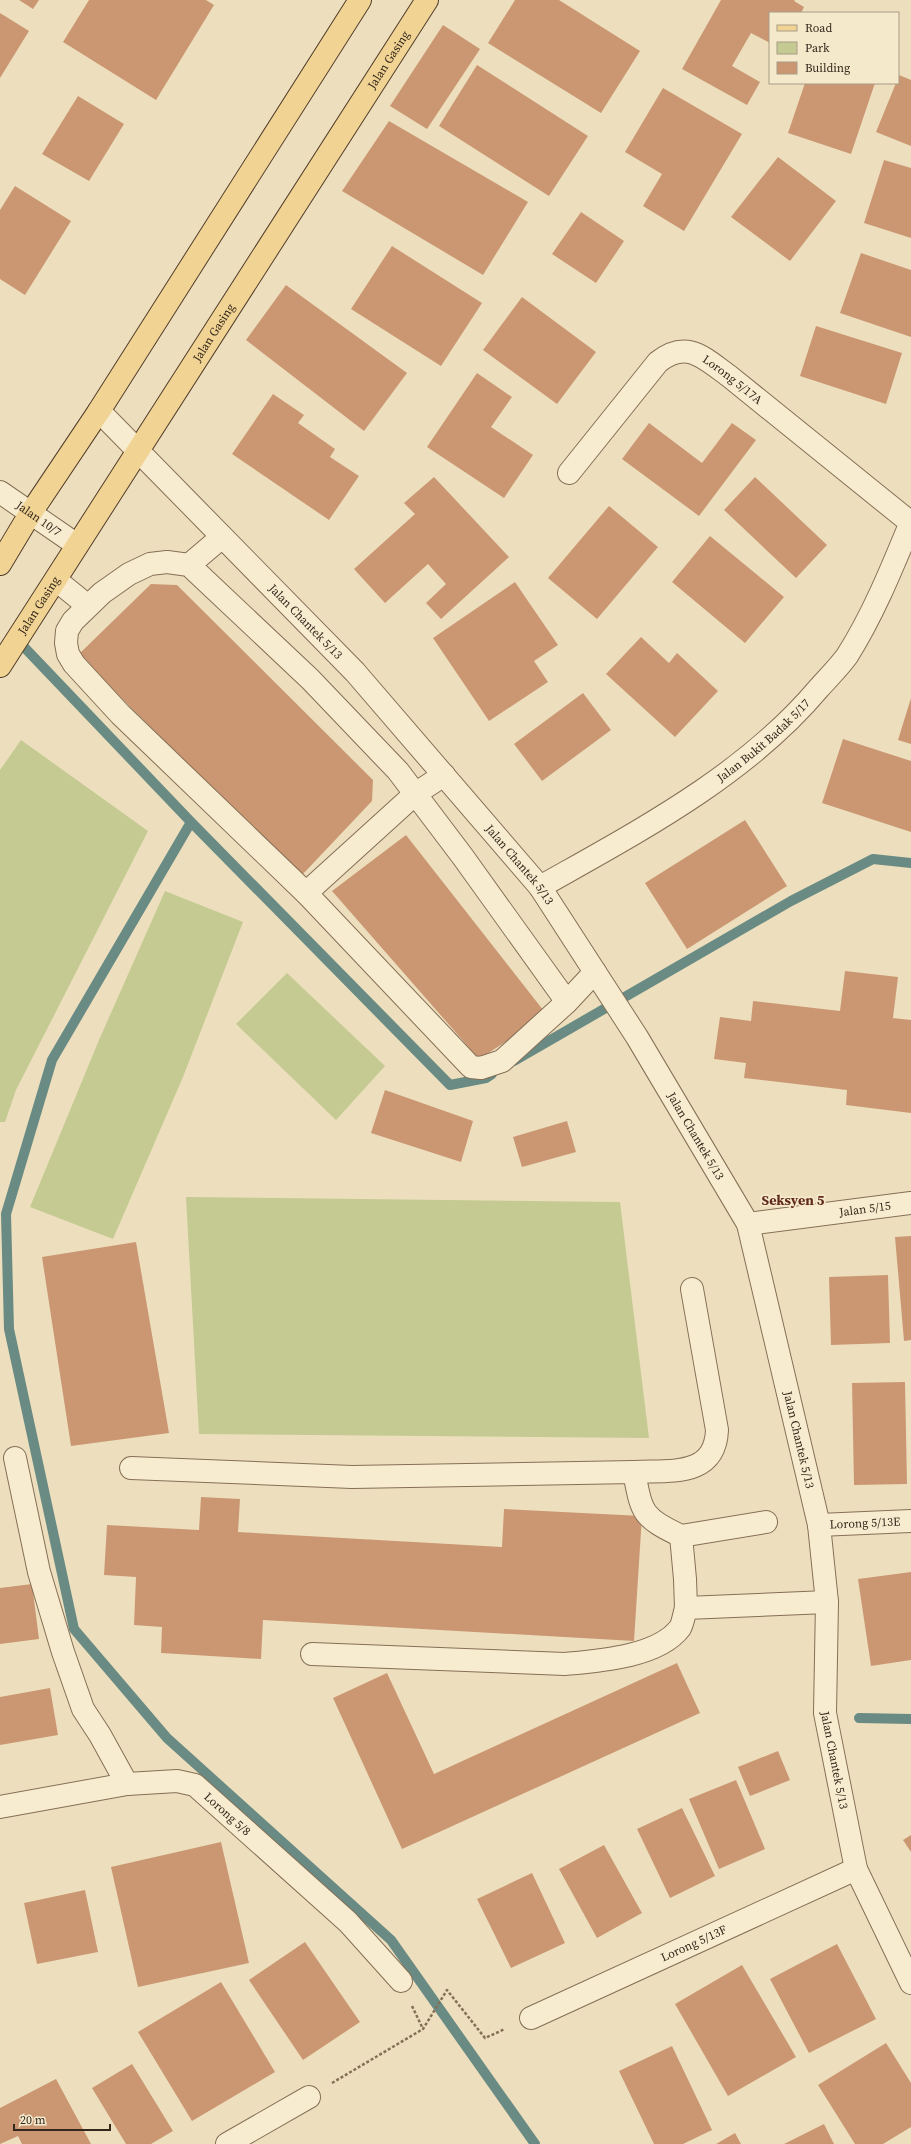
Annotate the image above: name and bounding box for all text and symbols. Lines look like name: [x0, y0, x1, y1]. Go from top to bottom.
legend: [769, 12, 899, 84]
text: Road: [805, 20, 832, 36]
street label: Jalan Gasing: [363, 28, 413, 93]
text: Park: [805, 40, 830, 56]
text: Building: [805, 60, 850, 76]
street label: Jalan Gasing: [189, 300, 238, 366]
street label: Lorong 5/17A: [700, 351, 766, 408]
street label: Jalan 10/7: [12, 497, 65, 540]
street label: Jalan Gasing: [14, 573, 64, 639]
street label: Jalan Chantek 5/13: [264, 580, 346, 663]
street label: Jalan Bukit Badak 5/17: [713, 696, 814, 786]
street label: Jalan Chantek 5/13: [481, 820, 557, 908]
street label: Jalan Chantek 5/13: [663, 1088, 728, 1183]
district label: Seksyen 5: [762, 1190, 825, 1210]
street label: Jalan 5/15: [837, 1198, 892, 1220]
street label: Jalan Chantek 5/13: [779, 1389, 818, 1490]
street label: Lorong 5/13E: [829, 1513, 901, 1533]
street label: Jalan Chantek 5/13: [817, 1709, 852, 1810]
street label: Lorong 5/8: [201, 1789, 254, 1839]
street label: Lorong 5/13F: [658, 1921, 729, 1965]
scale bar: [14, 2106, 110, 2132]
text: 20 m: [20, 2112, 46, 2128]

